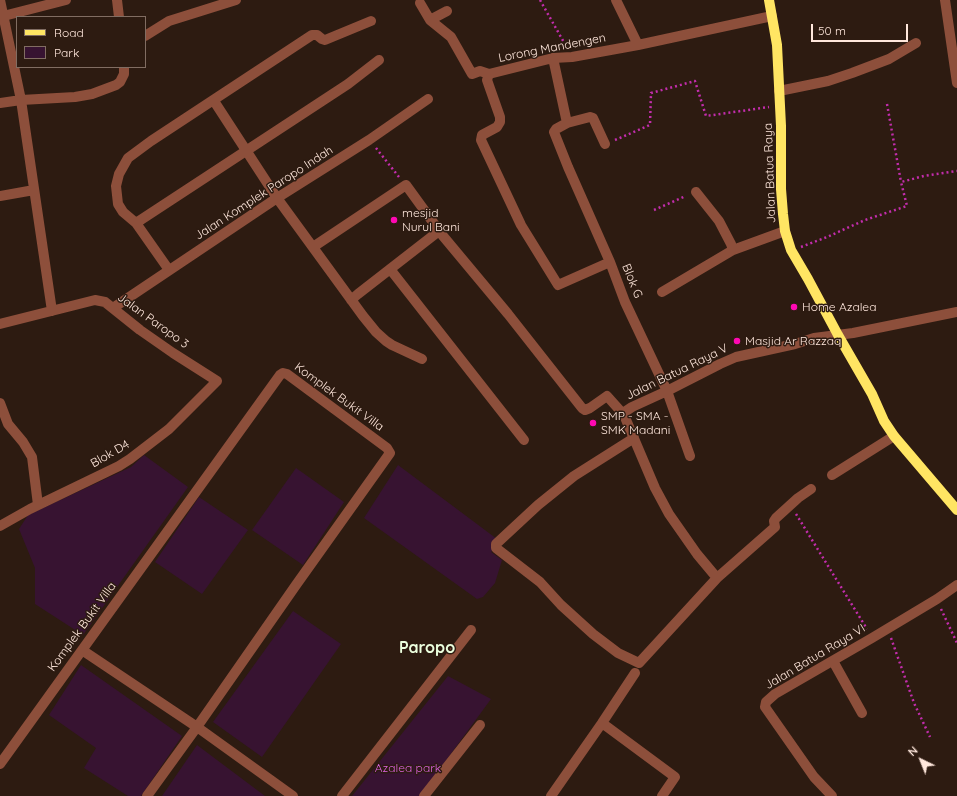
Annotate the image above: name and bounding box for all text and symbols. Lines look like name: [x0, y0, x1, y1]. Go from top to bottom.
legend: [16, 16, 146, 68]
scale bar: [813, 16, 910, 42]
text: 50 m: [818, 23, 846, 38]
text: Road: [54, 25, 84, 40]
street label: Lorong Mandengen: [497, 31, 607, 65]
text: Park: [54, 45, 79, 60]
street label: Jalan Batua Raya: [761, 123, 779, 223]
street label: Jalan Komplek Paropo Indah: [192, 143, 336, 243]
place label: mesjid Nurul Bani: [402, 206, 460, 234]
marker: mesjid Nurul Bani: [389, 215, 399, 225]
street label: Blok G: [619, 262, 645, 300]
street label: Jalan Paropo 3: [115, 290, 191, 352]
place label: Home Azalea: [802, 300, 876, 314]
marker: Home Azalea: [789, 302, 799, 312]
place label: Masjid Ar Razzaq: [745, 334, 841, 348]
marker: Masjid Ar Razzaq: [732, 336, 742, 346]
street label: Jalan Batua Raya V: [624, 341, 730, 403]
street label: Komplek Bukit Villa: [292, 360, 386, 434]
place label: SMP - SMA - SMK Madani: [601, 409, 670, 437]
marker: SMP - SMA - SMK Madani: [588, 418, 598, 428]
street label: Blok D4: [88, 437, 132, 471]
street label: Komplek Bukit Villa: [45, 580, 119, 674]
street label: Jalan Batua Raya VI: [762, 621, 868, 693]
district label: Paropo: [399, 638, 455, 658]
north arrow: [901, 740, 941, 780]
text: N: [905, 743, 921, 759]
park label: Azalea park: [375, 761, 441, 775]

